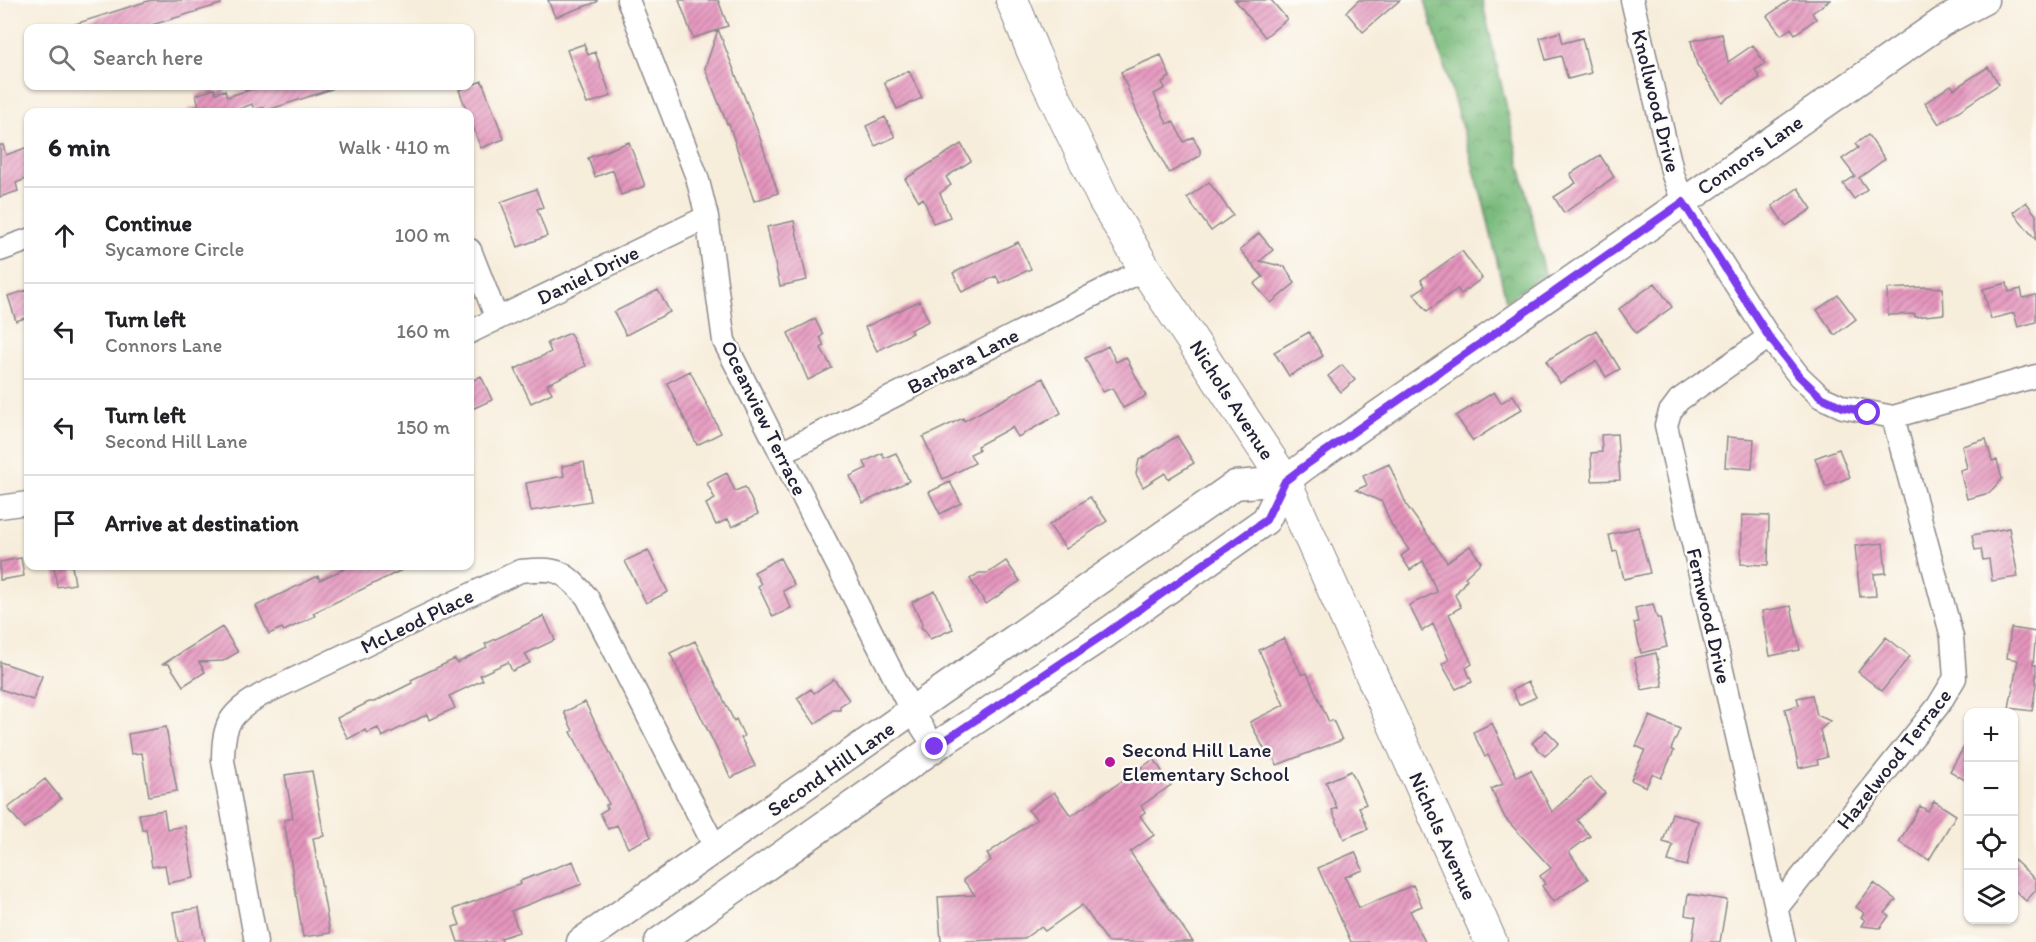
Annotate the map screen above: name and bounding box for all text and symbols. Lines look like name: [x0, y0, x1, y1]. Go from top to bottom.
search box: [24, 24, 474, 90]
street label: Knollwood Drive: [1627, 27, 1686, 175]
icon: search: [45, 41, 78, 74]
text: Search here: [93, 44, 203, 71]
street label: Connors Lane: [1692, 109, 1807, 200]
text: 6 min: [48, 131, 110, 163]
text: Walk · 410 m: [339, 135, 450, 159]
text: Continue: [105, 210, 192, 237]
icon: ahead: [48, 219, 81, 252]
text: 100 m: [395, 223, 450, 247]
text: Sycamore Circle: [105, 237, 244, 261]
street label: Daniel Drive: [533, 239, 643, 310]
text: Turn left: [105, 306, 186, 333]
icon: left: [48, 315, 81, 348]
text: 160 m: [397, 319, 450, 343]
street label: Barbara Lane: [903, 322, 1023, 399]
text: Connors Lane: [105, 333, 222, 357]
street label: Nichols Avenue: [1184, 335, 1280, 464]
street label: Oceanview Terrace: [716, 336, 813, 499]
route start: [1854, 399, 1880, 425]
text: Turn left: [105, 402, 186, 429]
icon: left: [48, 411, 81, 444]
text: 150 m: [397, 415, 450, 439]
text: Second Hill Lane: [105, 429, 247, 453]
icon: arrive: [48, 507, 81, 540]
text: Arrive at destination: [105, 510, 299, 537]
street label: Fernwood Drive: [1682, 546, 1737, 686]
street label: McLeod Place: [356, 582, 477, 659]
street label: Hazelwood Terrace: [1831, 683, 1956, 834]
map controls: [1964, 708, 2018, 924]
button: +: [1964, 708, 2018, 762]
street label: Second Hill Lane: [762, 715, 899, 822]
route end: [921, 733, 947, 759]
place label: Second Hill Lane Elementary School: [1122, 737, 1290, 786]
marker: Second Hill Lane Elementary School: [1103, 755, 1117, 769]
button: −: [1964, 762, 2018, 816]
street label: Nichols Avenue: [1404, 768, 1483, 904]
button: locate: [1964, 816, 2018, 870]
button: layers: [1964, 870, 2018, 924]

